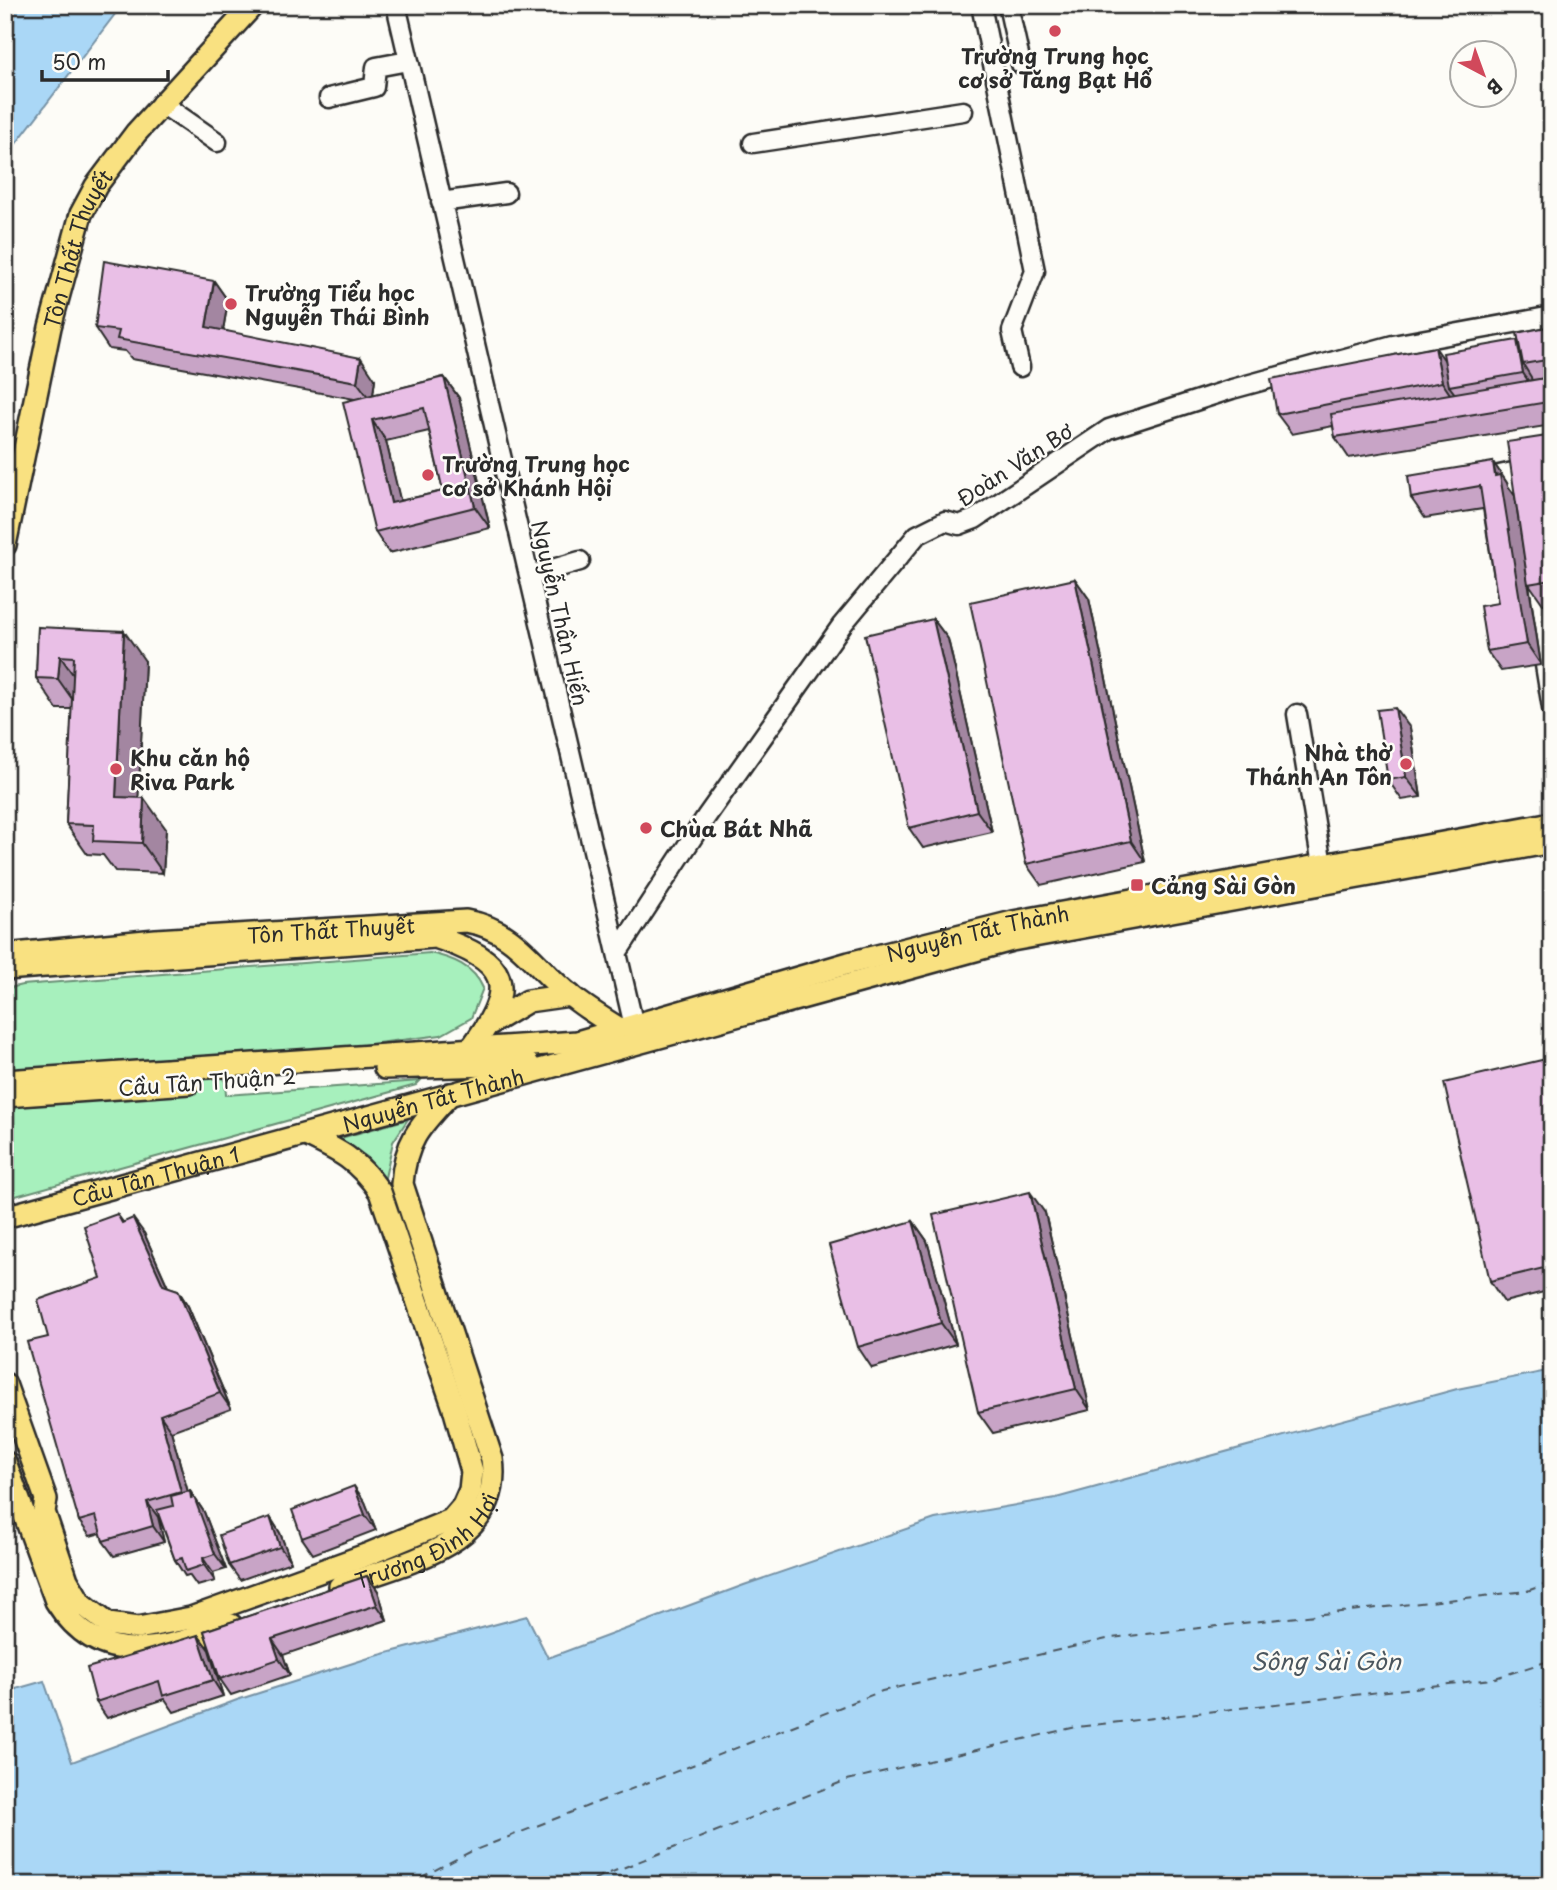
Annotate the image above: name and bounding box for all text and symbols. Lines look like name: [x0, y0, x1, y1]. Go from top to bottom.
marker: Trường Trung học cơ sở Tăng Bạt Hổ: [1047, 23, 1063, 39]
scale bar: [42, 38, 168, 82]
north arrow: [1448, 38, 1518, 108]
place label: Trường Trung học cơ sở Tăng Bạt Hổ: [958, 39, 1154, 95]
text: 50 m: [52, 45, 106, 77]
text: B: [1481, 73, 1509, 102]
street label: Tôn Thất Thuyết: [34, 162, 120, 332]
place label: Trường Tiểu học Nguyễn Thái Bình: [245, 276, 430, 332]
marker: Trường Tiểu học Nguyễn Thái Bình: [223, 296, 239, 312]
street label: Đoàn Văn Bơ: [950, 414, 1079, 513]
place label: Trường Trung học cơ sở Khánh Hội: [442, 447, 630, 503]
marker: Trường Trung học cơ sở Khánh Hội: [420, 467, 436, 483]
street label: Nguyễn Thần Hiến: [524, 517, 598, 709]
place label: Nhà thờ Thánh An Tôn: [1245, 736, 1393, 792]
place label: Khu căn hộ Riva Park: [130, 741, 250, 797]
marker: Nhà thờ Thánh An Tôn: [1398, 756, 1414, 772]
marker: Khu căn hộ Riva Park: [108, 761, 124, 777]
place label: Chùa Bát Nhã: [660, 812, 812, 844]
marker: Chùa Bát Nhã: [638, 820, 654, 836]
place label: Cảng Sài Gòn: [1151, 869, 1296, 901]
marker: Cảng Sài Gòn: [1129, 877, 1145, 893]
street label: Nguyễn Tất Thành: [883, 896, 1072, 969]
street label: Tôn Thất Thuyết: [246, 908, 416, 950]
street label: Cầu Tân Thuận 2: [117, 1059, 297, 1103]
street label: Nguyễn Tất Thành: [339, 1059, 527, 1139]
street label: Cầu Tân Thuận 1: [68, 1137, 243, 1214]
street label: Trương Đình Hợi: [351, 1489, 505, 1596]
water label: Sông Sài Gòn: [1251, 1643, 1402, 1678]

